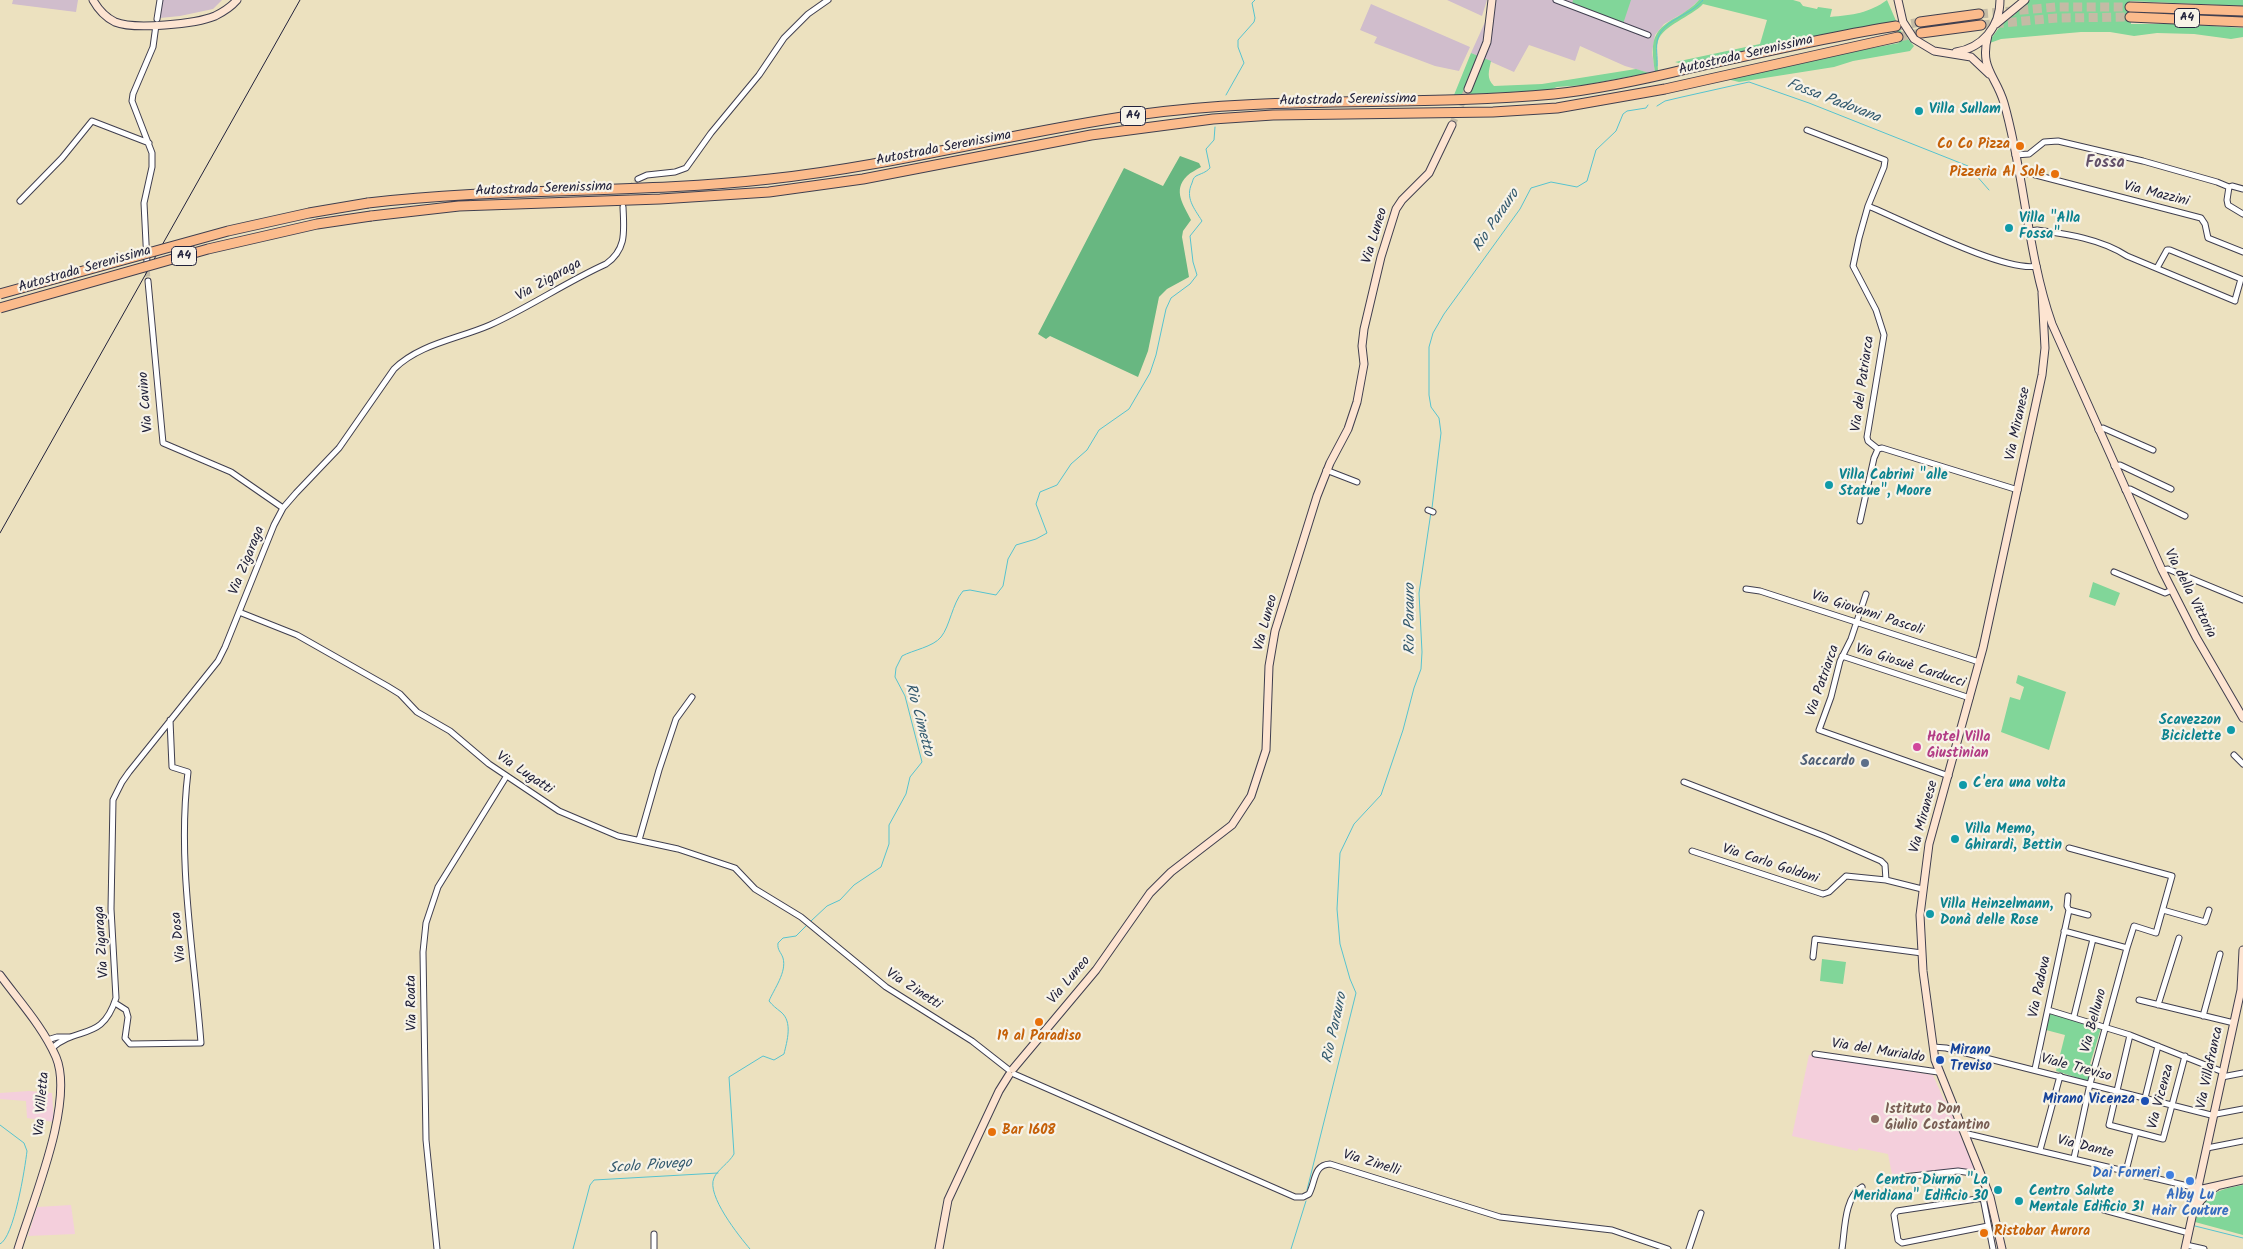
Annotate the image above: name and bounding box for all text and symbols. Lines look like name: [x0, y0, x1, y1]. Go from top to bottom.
road number: A4: [2174, 8, 2200, 28]
street label: Autostrada Serenissima: [1677, 32, 1815, 80]
water label: Fossa Padovana: [1784, 76, 1882, 128]
street label: Autostrada Serenissima: [1279, 91, 1417, 111]
place label: Villa Sullam: [1929, 103, 2001, 119]
marker: Villa Sullam: [1913, 105, 1925, 117]
road number: A4: [1120, 106, 1146, 125]
street label: Autostrada Serenissima: [875, 128, 1013, 170]
place label: Co Co Pizza: [1937, 138, 2010, 154]
marker: Co Co Pizza: [2014, 140, 2026, 152]
district label: Fossa: [2085, 154, 2125, 174]
place label: Pizzeria Al Sole: [1950, 166, 2045, 182]
marker: Pizzeria Al Sole: [2049, 168, 2061, 180]
street label: Autostrada Serenissima: [475, 179, 613, 201]
street label: Via Mazzini: [2121, 179, 2191, 211]
water label: Rio Parauro: [1470, 186, 1524, 256]
street label: Via Luneo: [1360, 206, 1392, 266]
place label: Villa "Alla Fossa": [2019, 212, 2080, 244]
marker: Villa "Alla Fossa": [2003, 222, 2015, 234]
street label: Autostrada Serenissima: [17, 243, 153, 297]
road number: A4: [172, 247, 196, 266]
street label: Via Zigaraga: [513, 256, 585, 306]
street label: Via del Patriarca: [1849, 335, 1879, 433]
street label: Via Cavino: [136, 371, 158, 433]
street label: Via Miranese: [2003, 386, 2035, 462]
place label: Villa Cabrini "alle Statue", Moore: [1839, 469, 1947, 502]
marker: Villa Cabrini "alle Statue", Moore: [1823, 479, 1835, 491]
street label: Via Zigaraga: [227, 524, 269, 598]
street label: Via della Vittoria: [2159, 547, 2219, 641]
water label: Rio Parauro: [1402, 583, 1420, 655]
street label: Via Giovanni Pascoli: [1809, 588, 1925, 640]
street label: Via Luneo: [1251, 593, 1283, 653]
street label: Via Giosuè Carducci: [1853, 641, 1967, 693]
street label: Via Patriarca: [1804, 643, 1844, 719]
water label: Rio Cimetto: [900, 682, 936, 758]
place label: Scavezzon Biciclette: [2159, 714, 2221, 746]
marker: Scavezzon Biciclette: [2225, 724, 2237, 736]
place label: Hotel Villa Giustinian: [1927, 731, 1990, 764]
marker: Hotel Villa Giustinian: [1911, 741, 1923, 753]
street label: Via Lugatti: [492, 749, 556, 799]
place label: Saccardo: [1800, 755, 1855, 771]
marker: Saccardo: [1859, 757, 1871, 769]
place label: C'era una volta: [1973, 777, 2066, 793]
street label: Via Miranese: [1907, 779, 1943, 855]
marker: C'era una volta: [1957, 779, 1969, 791]
place label: Villa Memo, Ghirardi, Bettin: [1965, 823, 2062, 856]
marker: Villa Memo, Ghirardi, Bettin: [1949, 833, 1961, 845]
street label: Via Carlo Goldoni: [1720, 842, 1820, 888]
place label: Villa Heinzelmann, Donà delle Rose: [1940, 898, 2053, 930]
street label: Via Zigaraga: [92, 905, 114, 979]
marker: Villa Heinzelmann, Donà delle Rose: [1924, 908, 1936, 920]
street label: Via Dosa: [169, 911, 191, 963]
street label: Via Luneo: [1045, 954, 1095, 1008]
street label: Via Padova: [2026, 954, 2056, 1020]
street label: Via Zinetti: [882, 966, 944, 1014]
street label: Via Roata: [404, 975, 422, 1031]
street label: Via Belluno: [2078, 987, 2112, 1055]
water label: Rio Parauro: [1320, 991, 1352, 1065]
marker: 19 al Paradiso: [1033, 1016, 1045, 1028]
street label: Via Villafranca: [2194, 1025, 2228, 1111]
place label: 19 al Paradiso: [997, 1030, 1081, 1046]
street label: Via del Murialdo: [1830, 1036, 1926, 1068]
place label: Mirano Treviso: [1950, 1044, 1992, 1076]
street label: Viale Treviso: [2039, 1051, 2113, 1087]
marker: Mirano Treviso: [1934, 1054, 1946, 1066]
street label: Via Vicenza: [2145, 1063, 2179, 1131]
street label: Via Villetta: [32, 1071, 54, 1137]
place label: Mirano Vicenza: [2043, 1093, 2135, 1109]
marker: Mirano Vicenza: [2139, 1095, 2151, 1107]
place label: Istituto Don Giulio Costantino: [1885, 1103, 1990, 1136]
marker: Istituto Don Giulio Costantino: [1869, 1113, 1881, 1125]
place label: Bar 1608: [1002, 1124, 1056, 1140]
marker: Bar 1608: [986, 1126, 998, 1138]
street label: Via Dante: [2055, 1133, 2115, 1163]
street label: Via Zinelli: [1340, 1147, 1402, 1181]
water label: Scolo Piovego: [608, 1155, 692, 1179]
place label: Dai Forneri: [2092, 1167, 2160, 1183]
marker: Dai Forneri: [2164, 1169, 2176, 1181]
place label: Centro Diurno "La Meridiana" Edificio 30: [1853, 1174, 1988, 1206]
marker: Alby Lu Hair Couture: [2184, 1175, 2196, 1187]
marker: Centro Diurno "La Meridiana" Edificio 30: [1992, 1184, 2004, 1196]
place label: Centro Salute Mentale Edificio 31: [2029, 1185, 2144, 1218]
place label: Alby Lu Hair Couture: [2151, 1189, 2229, 1222]
marker: Centro Salute Mentale Edificio 31: [2013, 1195, 2025, 1207]
place label: Ristobar Aurora: [1994, 1225, 2090, 1241]
marker: Ristobar Aurora: [1978, 1227, 1990, 1239]

